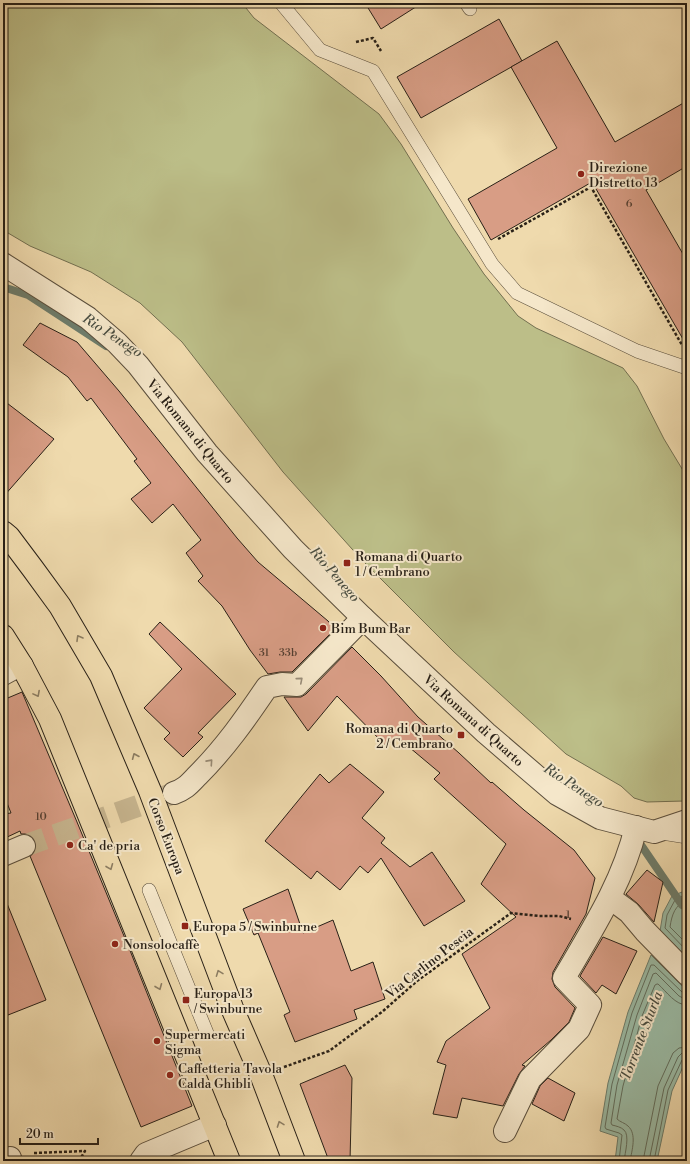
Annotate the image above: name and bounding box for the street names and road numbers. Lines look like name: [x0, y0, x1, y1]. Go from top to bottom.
street label: Via Romana di Quarto: [143, 375, 237, 487]
street label: Via Romana di Quarto: [419, 671, 527, 770]
street label: Corso Europa: [144, 796, 188, 877]
street label: Via Carlino Pescia: [382, 923, 477, 1003]

